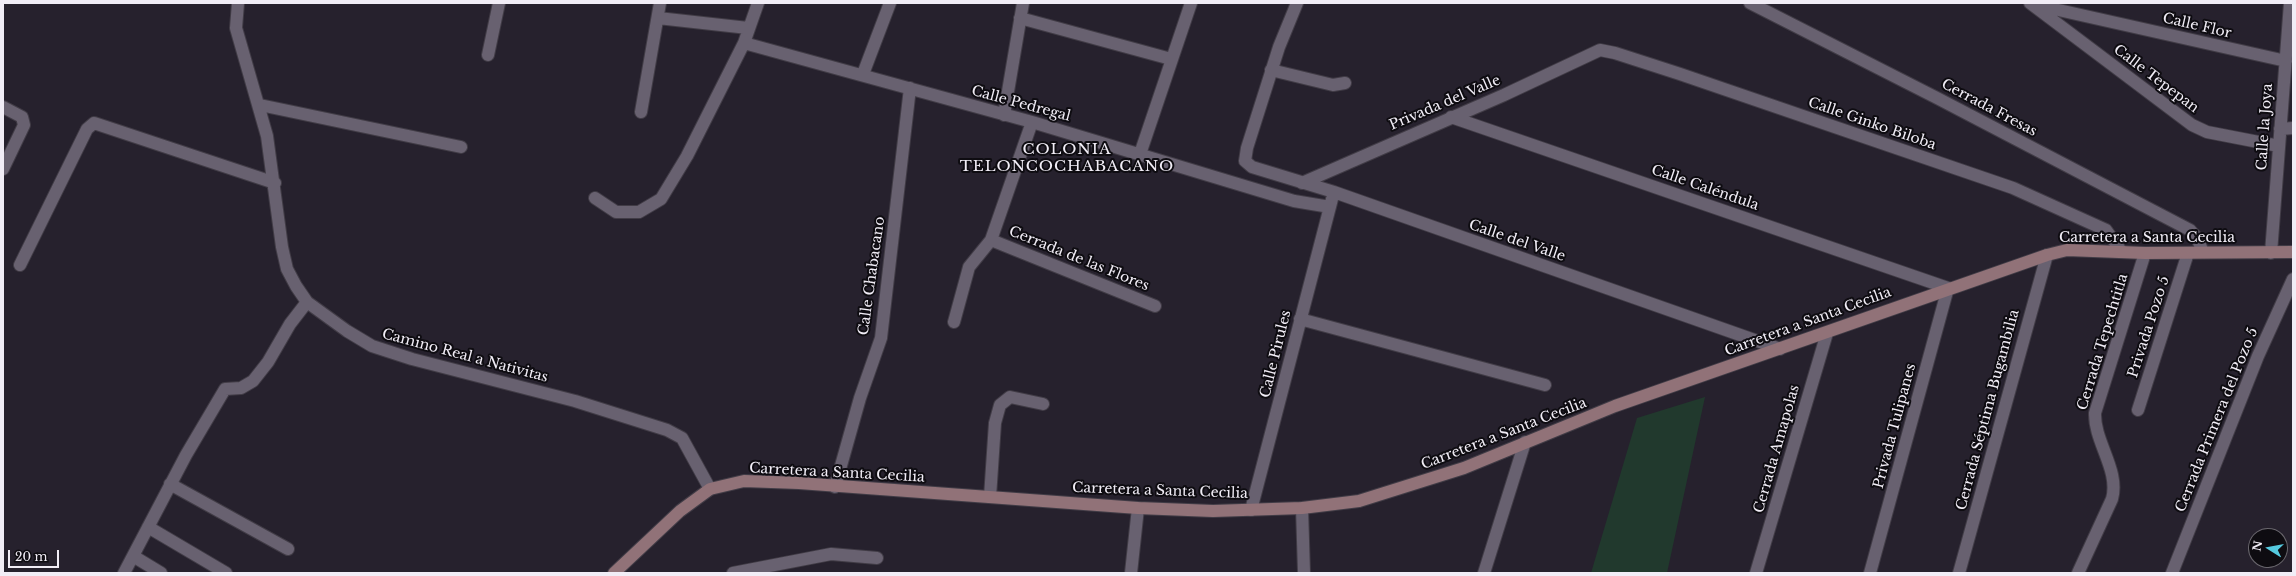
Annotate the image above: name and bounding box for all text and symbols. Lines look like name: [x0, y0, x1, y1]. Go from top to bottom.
street label: Calle Flor: [2161, 10, 2233, 42]
street label: Calle Tepepan: [2110, 42, 2202, 116]
street label: Privada del Valle: [1387, 72, 1503, 134]
street label: Cerrada Fresas: [1938, 76, 2040, 140]
street label: Calle Pedregal: [970, 83, 1072, 125]
street label: Calle la Joya: [2254, 83, 2276, 171]
street label: Calle Ginko Biloba: [1806, 94, 1938, 154]
district label: COLONIA TELONCOCHABACANO: [960, 141, 1174, 176]
street label: Calle Caléndula: [1649, 162, 1761, 214]
street label: Calle Chabacano: [855, 216, 889, 336]
street label: Calle del Valle: [1467, 217, 1567, 265]
street label: Cerrada de las Flores: [1006, 223, 1152, 295]
street label: Carretera a Santa Cecilia: [2059, 230, 2235, 246]
street label: Cerrada Tepechtitla: [2074, 272, 2132, 412]
street label: Privada Pozo 5: [2125, 274, 2173, 380]
street label: Carretera a Santa Cecilia: [1723, 284, 1893, 360]
street label: Cerrada Séptima Bugambilia: [1953, 308, 2023, 512]
street label: Calle Pirules: [1257, 309, 1295, 399]
street label: Cerrada Primera del Pozo 5: [2172, 325, 2262, 515]
street label: Camino Real a Nativitas: [380, 326, 550, 386]
street label: Privada Tulipanes: [1870, 362, 1920, 490]
street label: Cerrada Amapolas: [1751, 383, 1803, 515]
street label: Carretera a Santa Cecilia: [1419, 395, 1589, 473]
street label: Carretera a Santa Cecilia: [749, 460, 925, 486]
street label: Carretera a Santa Cecilia: [1072, 480, 1248, 502]
north arrow: [2248, 528, 2288, 568]
text: N: [2249, 539, 2265, 552]
scale bar: [10, 542, 61, 568]
text: 20 m: [15, 549, 47, 564]

